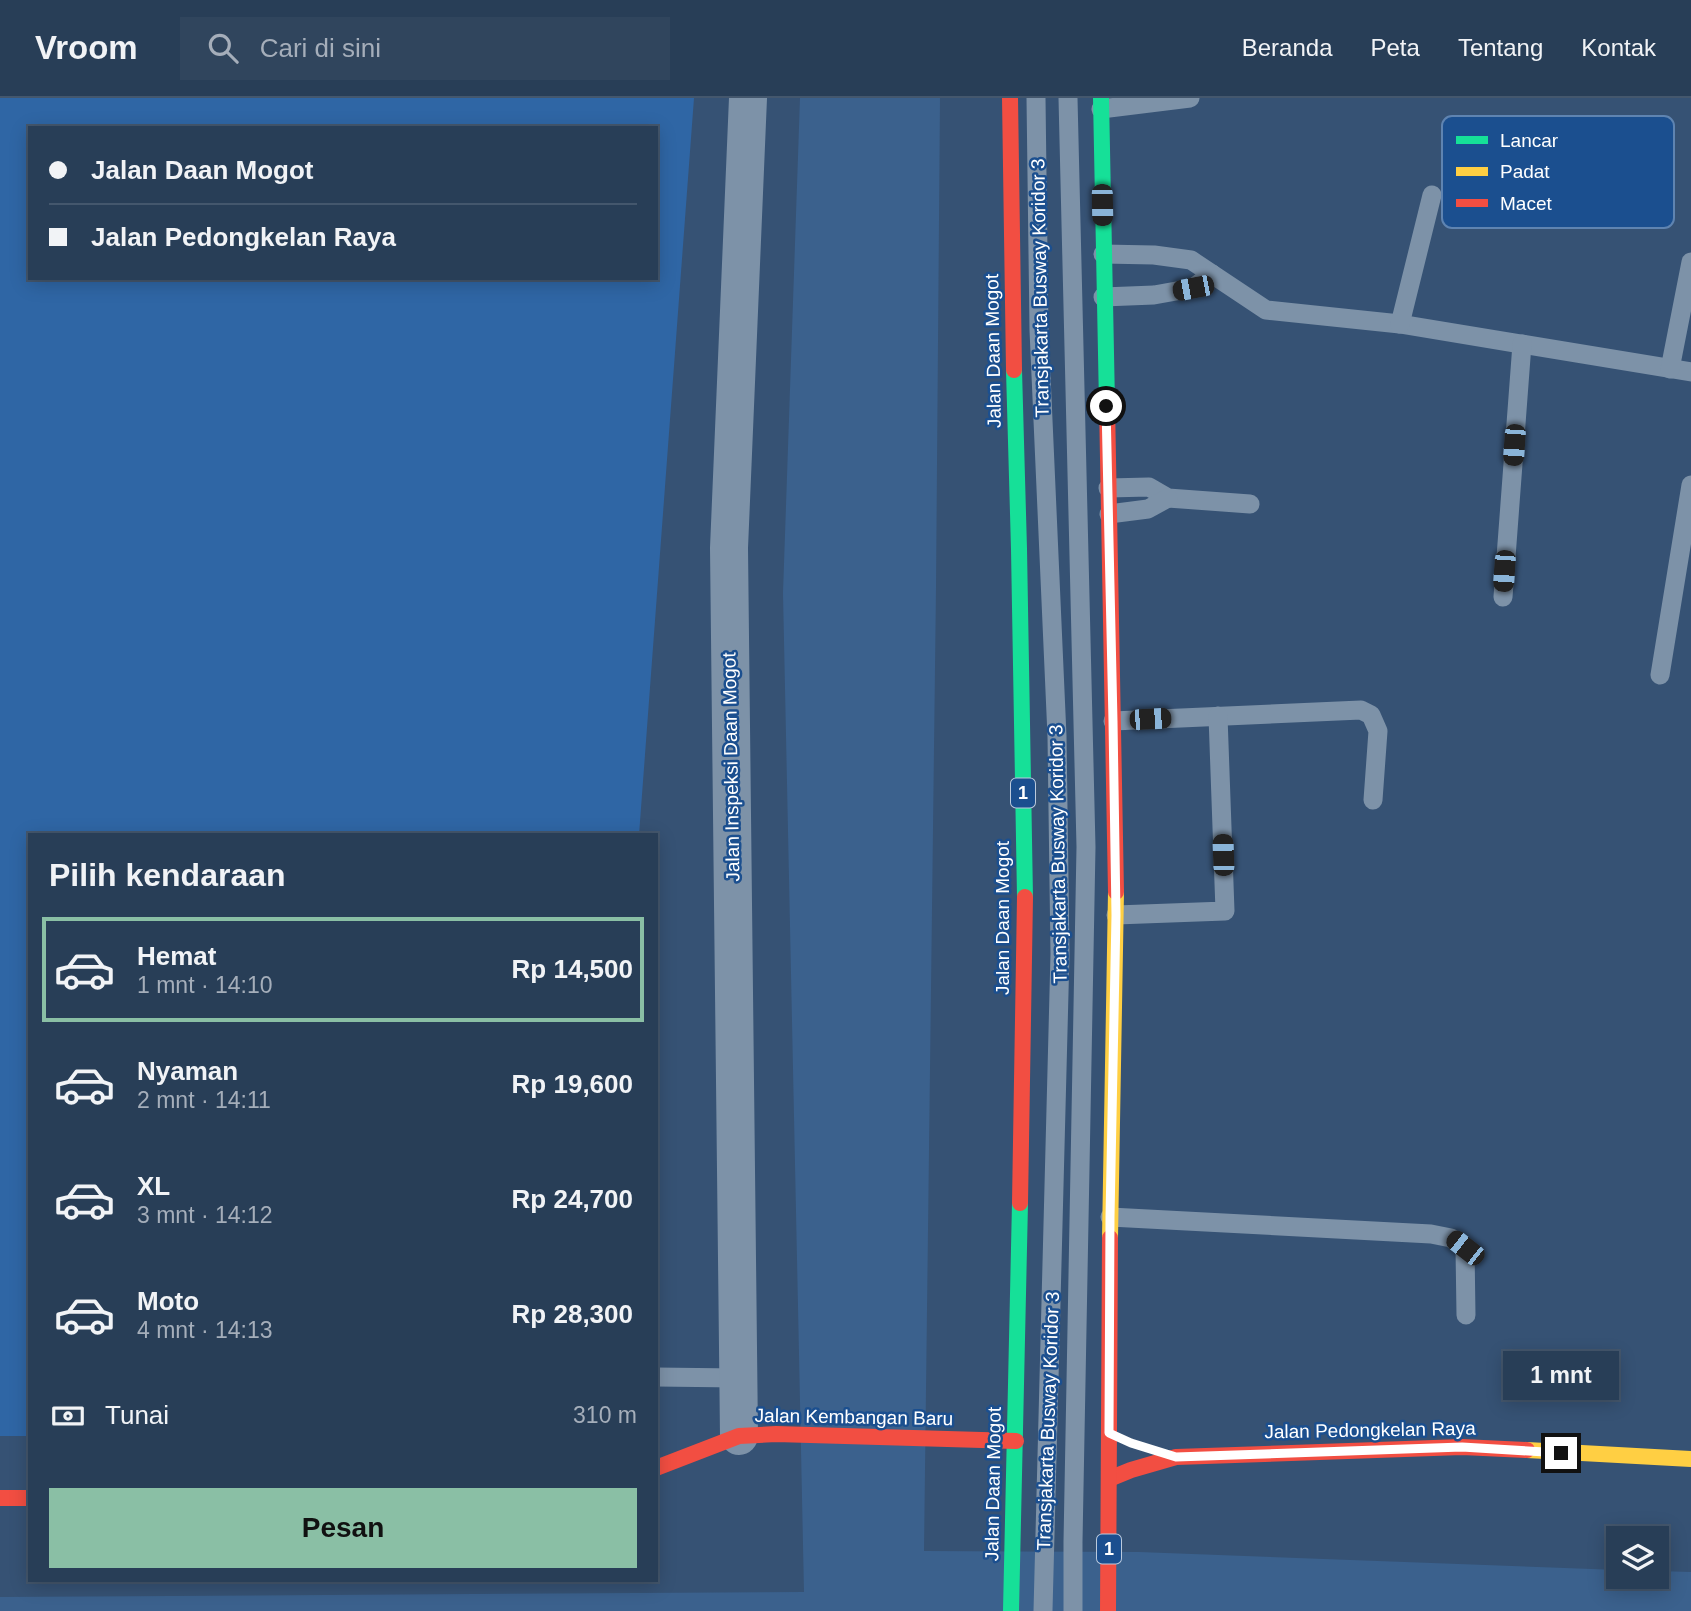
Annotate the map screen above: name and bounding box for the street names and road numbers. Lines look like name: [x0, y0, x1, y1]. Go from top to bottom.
street label: Transjakarta Busway Koridor 3: [1027, 158, 1053, 418]
street label: Jalan Daan Mogot: [981, 273, 1005, 428]
street label: Jalan Inspeksi Daan Mogot: [718, 652, 743, 882]
street label: Transjakarta Busway Koridor 3: [1045, 724, 1071, 984]
road number: 1: [1011, 778, 1035, 808]
street label: Jalan Daan Mogot: [992, 840, 1013, 995]
street label: Transjakarta Busway Koridor 3: [1033, 1291, 1063, 1551]
street label: Jalan Kembangan Baru: [755, 1405, 953, 1429]
street label: Jalan Daan Mogot: [981, 1406, 1005, 1561]
street label: Jalan Pedongkelan Raya: [1264, 1418, 1476, 1442]
road number: 1: [1097, 1534, 1121, 1564]

